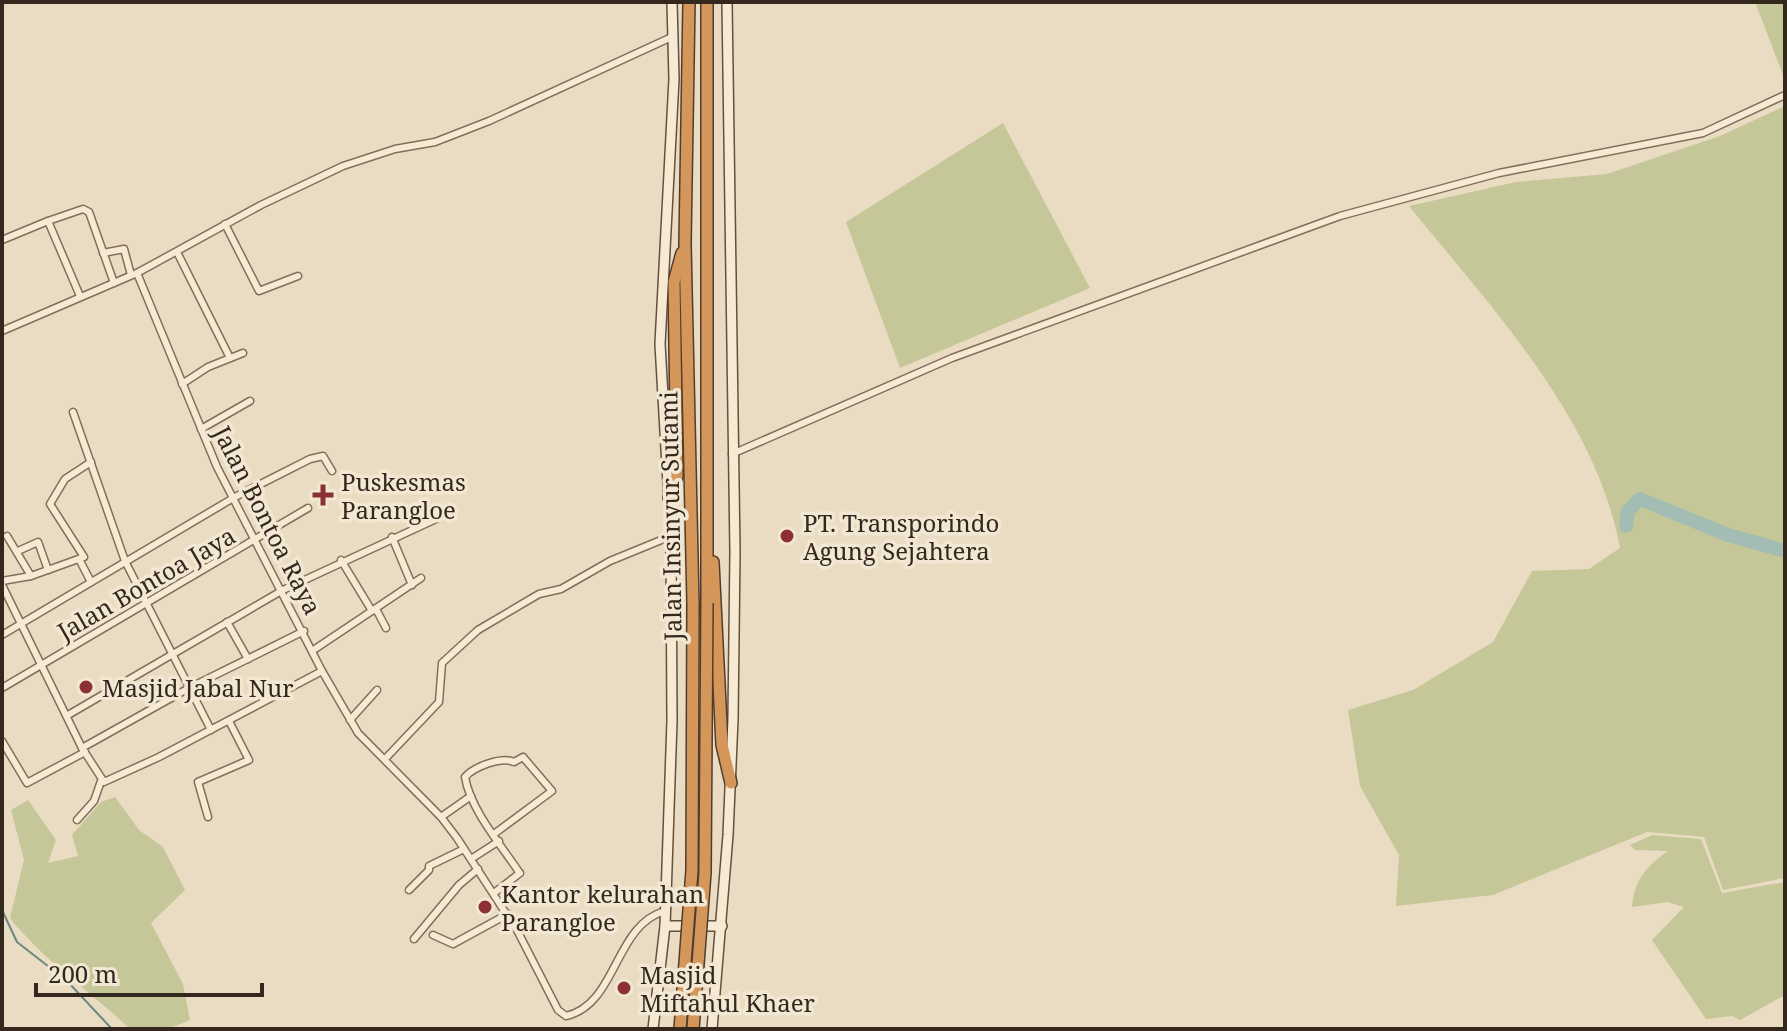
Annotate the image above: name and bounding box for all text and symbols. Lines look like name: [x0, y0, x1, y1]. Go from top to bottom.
street label: Jalan Insinyur Sutami: [651, 391, 689, 642]
street label: Jalan Bontoa Raya: [206, 419, 330, 620]
place label: Puskesmas Parangloe: [341, 465, 466, 526]
marker: Puskesmas Parangloe: [312, 484, 334, 506]
place label: PT. Transporindo Agung Sejahtera: [803, 506, 999, 567]
street label: Jalan Bontoa Jaya: [50, 519, 241, 648]
marker: PT. Transporindo Agung Sejahtera: [778, 527, 796, 545]
place label: Masjid Jabal Nur: [102, 671, 294, 704]
marker: Masjid Jabal Nur: [77, 678, 95, 696]
place label: Kantor kelurahan Parangloe: [501, 877, 704, 938]
marker: Kantor kelurahan Parangloe: [476, 898, 494, 916]
scale bar: [36, 947, 262, 997]
text: 200 m: [48, 957, 117, 990]
place label: Masjid Miftahul Khaer: [640, 958, 815, 1019]
marker: Masjid Miftahul Khaer: [615, 979, 633, 997]

